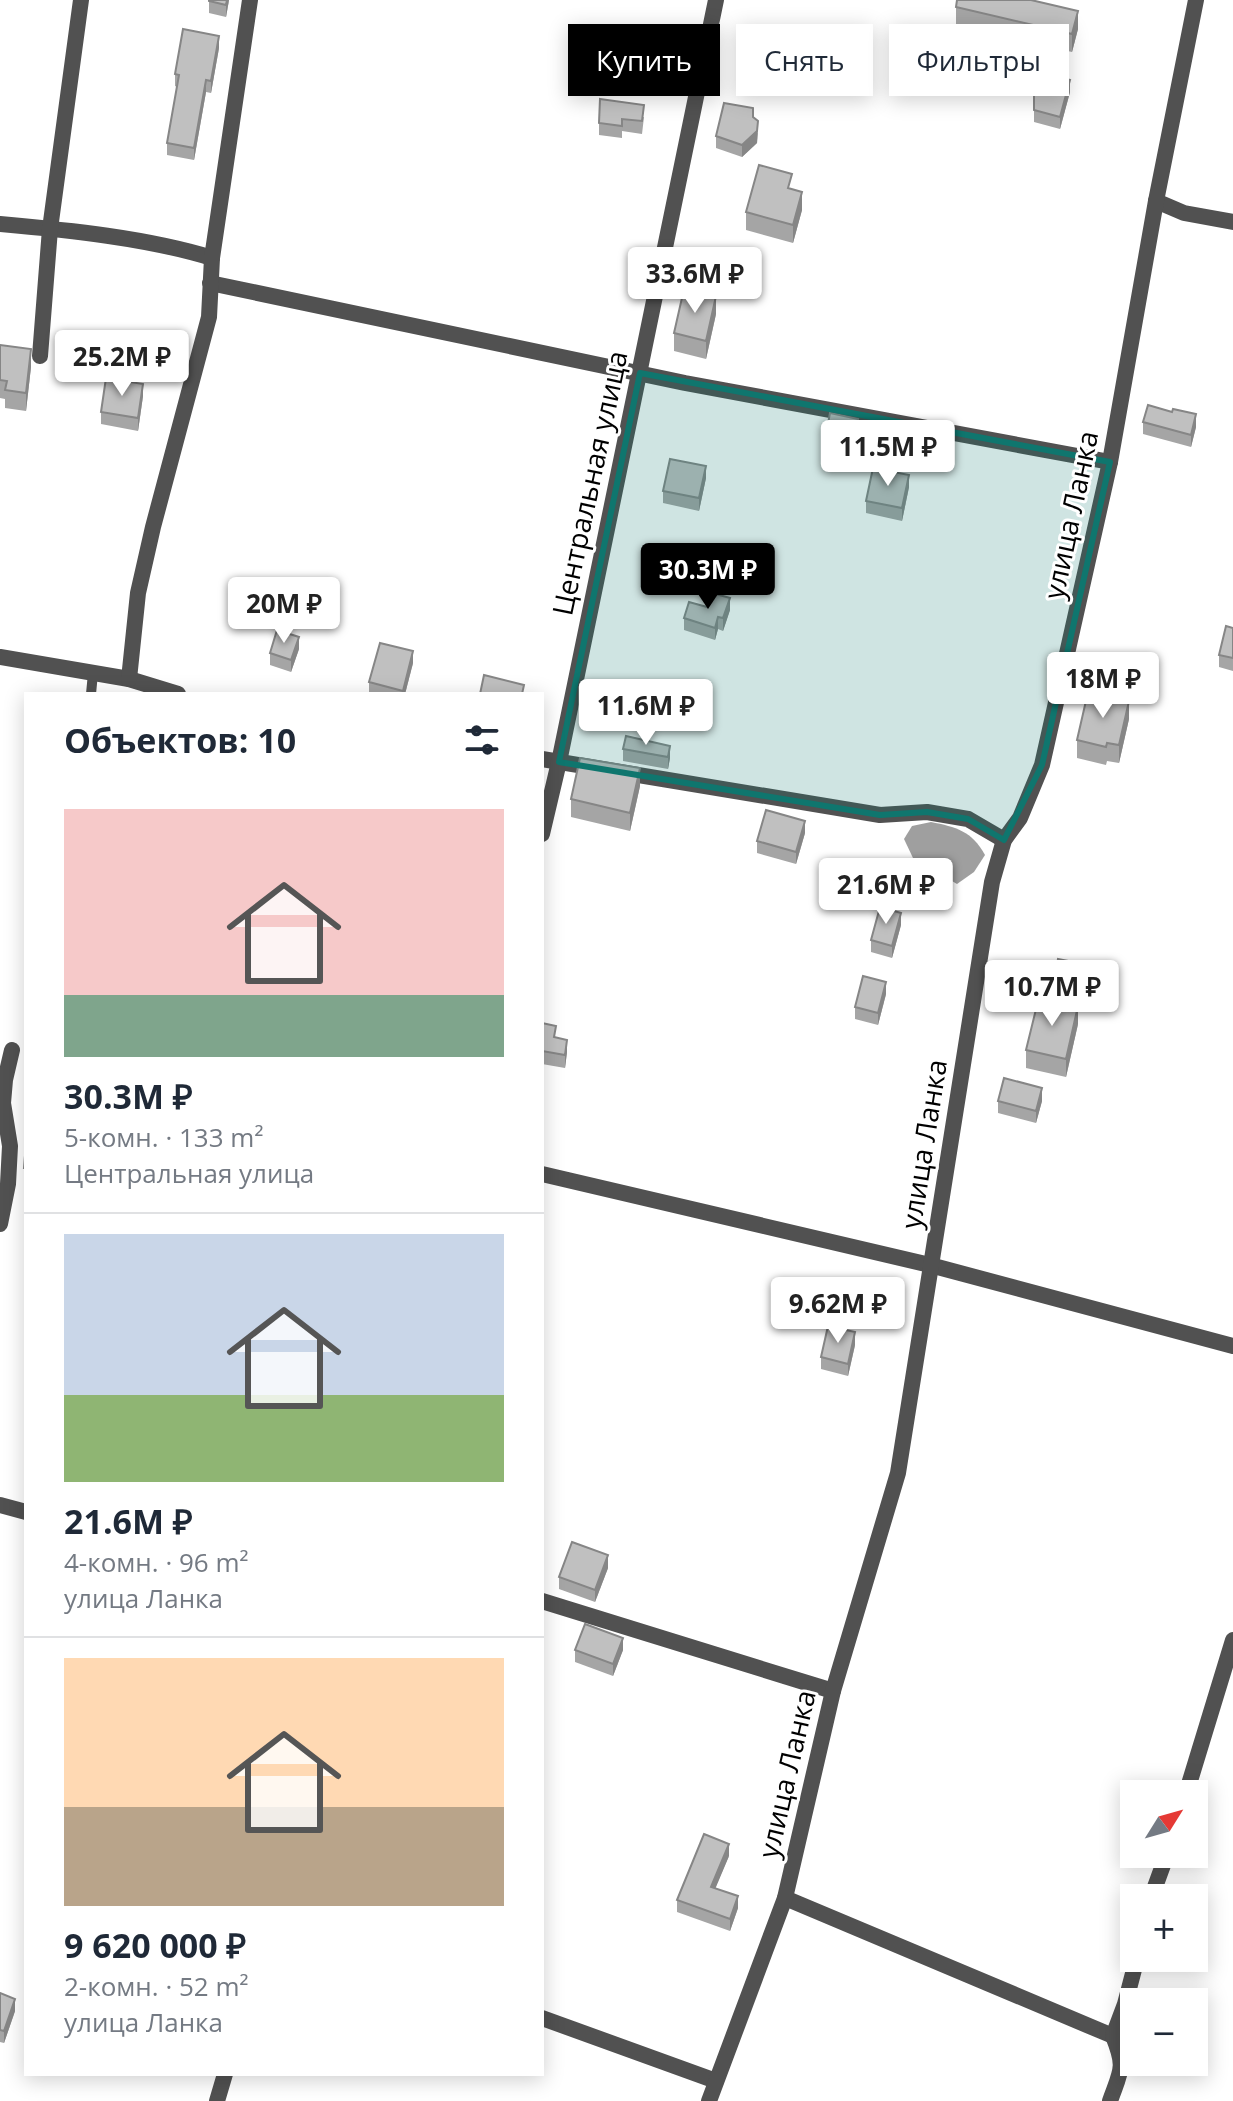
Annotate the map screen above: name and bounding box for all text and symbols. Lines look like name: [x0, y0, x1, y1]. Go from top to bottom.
chip: Купить: [568, 24, 720, 96]
chip: Снять: [736, 24, 873, 96]
chip: Фильтры: [889, 24, 1069, 96]
pin: 33.6M ₽: [621, 247, 769, 315]
text: 33.6M ₽: [646, 255, 744, 291]
pin: 25.2M ₽: [48, 330, 196, 398]
text: 25.2M ₽: [73, 338, 171, 374]
street label: Центральная улица: [542, 347, 636, 619]
pin: 11.5M ₽: [814, 420, 962, 488]
street label: улица Ланка: [1034, 427, 1106, 602]
text: 11.5M ₽: [839, 428, 937, 464]
pin: 30.3M ₽: [634, 543, 782, 611]
text: 30.3M ₽: [659, 551, 757, 587]
pin: 20M ₽: [228, 577, 340, 645]
text: 20M ₽: [246, 585, 322, 621]
pin: 18M ₽: [1047, 652, 1159, 720]
text: 18M ₽: [1065, 660, 1141, 696]
pin: 11.6M ₽: [572, 679, 720, 747]
text: 11.6M ₽: [597, 687, 695, 723]
text: Объектов: 10: [64, 717, 296, 763]
icon: filters: [460, 718, 504, 762]
pin: 21.6M ₽: [812, 858, 960, 926]
icon: home: [212, 861, 356, 1005]
text: 21.6M ₽: [837, 866, 935, 902]
pin: 10.7M ₽: [978, 960, 1126, 1028]
text: 10.7M ₽: [1003, 968, 1101, 1004]
street label: улица Ланка: [891, 1056, 955, 1231]
text: 30.3M ₽: [64, 1073, 193, 1119]
text: 5-комн. · 133 m²: [64, 1119, 263, 1155]
text: Центральная улица: [64, 1155, 314, 1191]
pin: 9.62M ₽: [764, 1277, 912, 1345]
text: 9.62M ₽: [789, 1285, 887, 1321]
icon: home: [212, 1286, 356, 1430]
text: 21.6M ₽: [64, 1498, 193, 1544]
text: 4-комн. · 96 m²: [64, 1544, 249, 1580]
text: улица Ланка: [64, 1580, 223, 1616]
street label: улица Ланка: [748, 1686, 824, 1861]
icon: home: [212, 1710, 356, 1854]
north arrow: [1120, 1780, 1208, 1868]
map controls: [1120, 1780, 1208, 2076]
button: +: [1120, 1884, 1208, 1972]
text: 9 620 000 ₽: [64, 1922, 246, 1968]
text: 2-комн. · 52 m²: [64, 1968, 249, 2004]
button: −: [1120, 1988, 1208, 2076]
text: улица Ланка: [64, 2004, 223, 2040]

